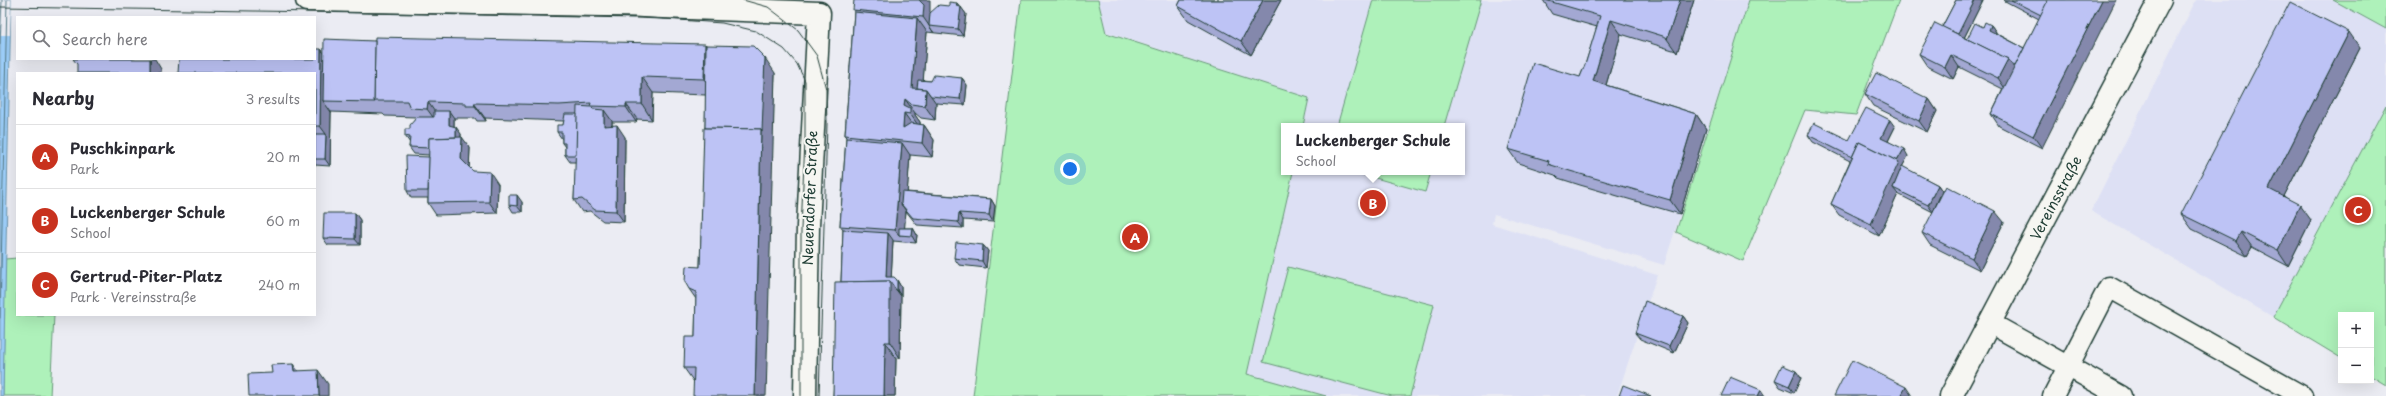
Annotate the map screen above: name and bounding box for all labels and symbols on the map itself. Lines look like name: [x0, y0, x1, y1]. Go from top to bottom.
street label: Neuendorfer Straße: [797, 130, 822, 266]
street label: Vereinsstraße: [2025, 152, 2087, 244]
your location: [1060, 159, 1080, 179]
pin: B: [1360, 188, 1386, 218]
pin: C: [2345, 195, 2371, 225]
pin: A: [1122, 222, 1148, 252]

